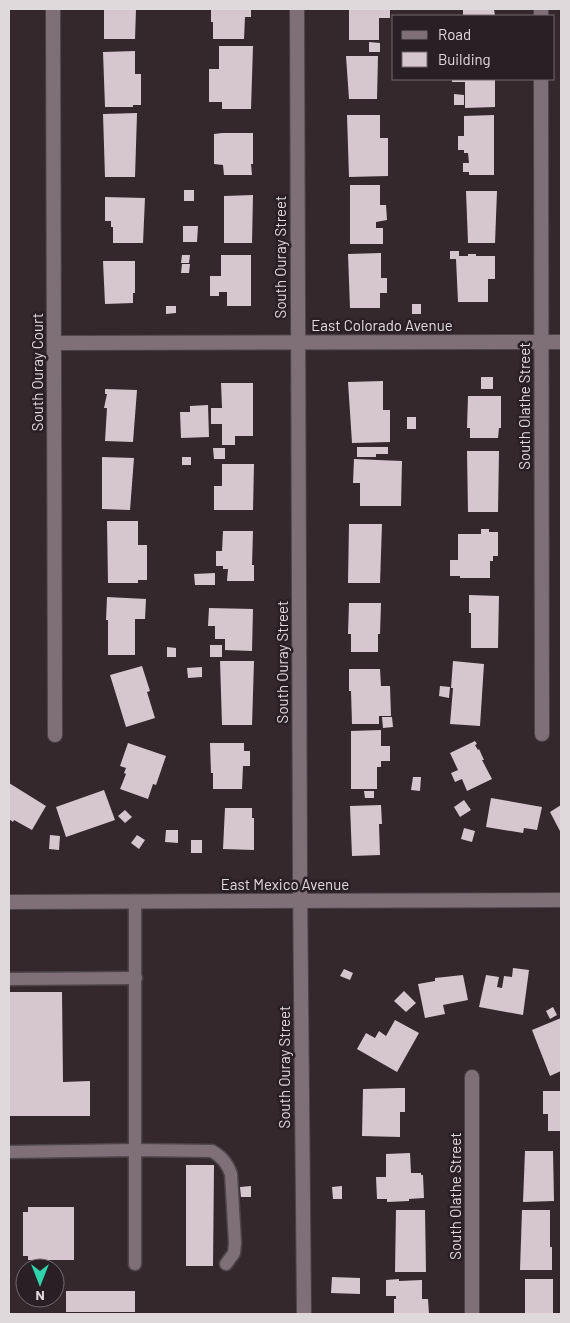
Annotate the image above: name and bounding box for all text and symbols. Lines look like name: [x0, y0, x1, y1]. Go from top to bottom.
legend: [392, 15, 555, 80]
text: Road: [438, 25, 471, 43]
text: Building: [438, 50, 491, 68]
street label: South Ouray Street: [271, 196, 289, 318]
street label: South Ouray Court: [28, 313, 46, 431]
street label: East Colorado Avenue: [311, 316, 453, 334]
street label: South Olathe Street: [515, 342, 533, 470]
street label: South Ouray Street: [273, 601, 291, 723]
street label: East Mexico Avenue: [221, 875, 349, 893]
street label: South Ouray Street: [275, 1006, 293, 1128]
street label: South Olathe Street: [446, 1132, 464, 1260]
north arrow: [15, 1258, 65, 1308]
text: N: [35, 1288, 45, 1305]

